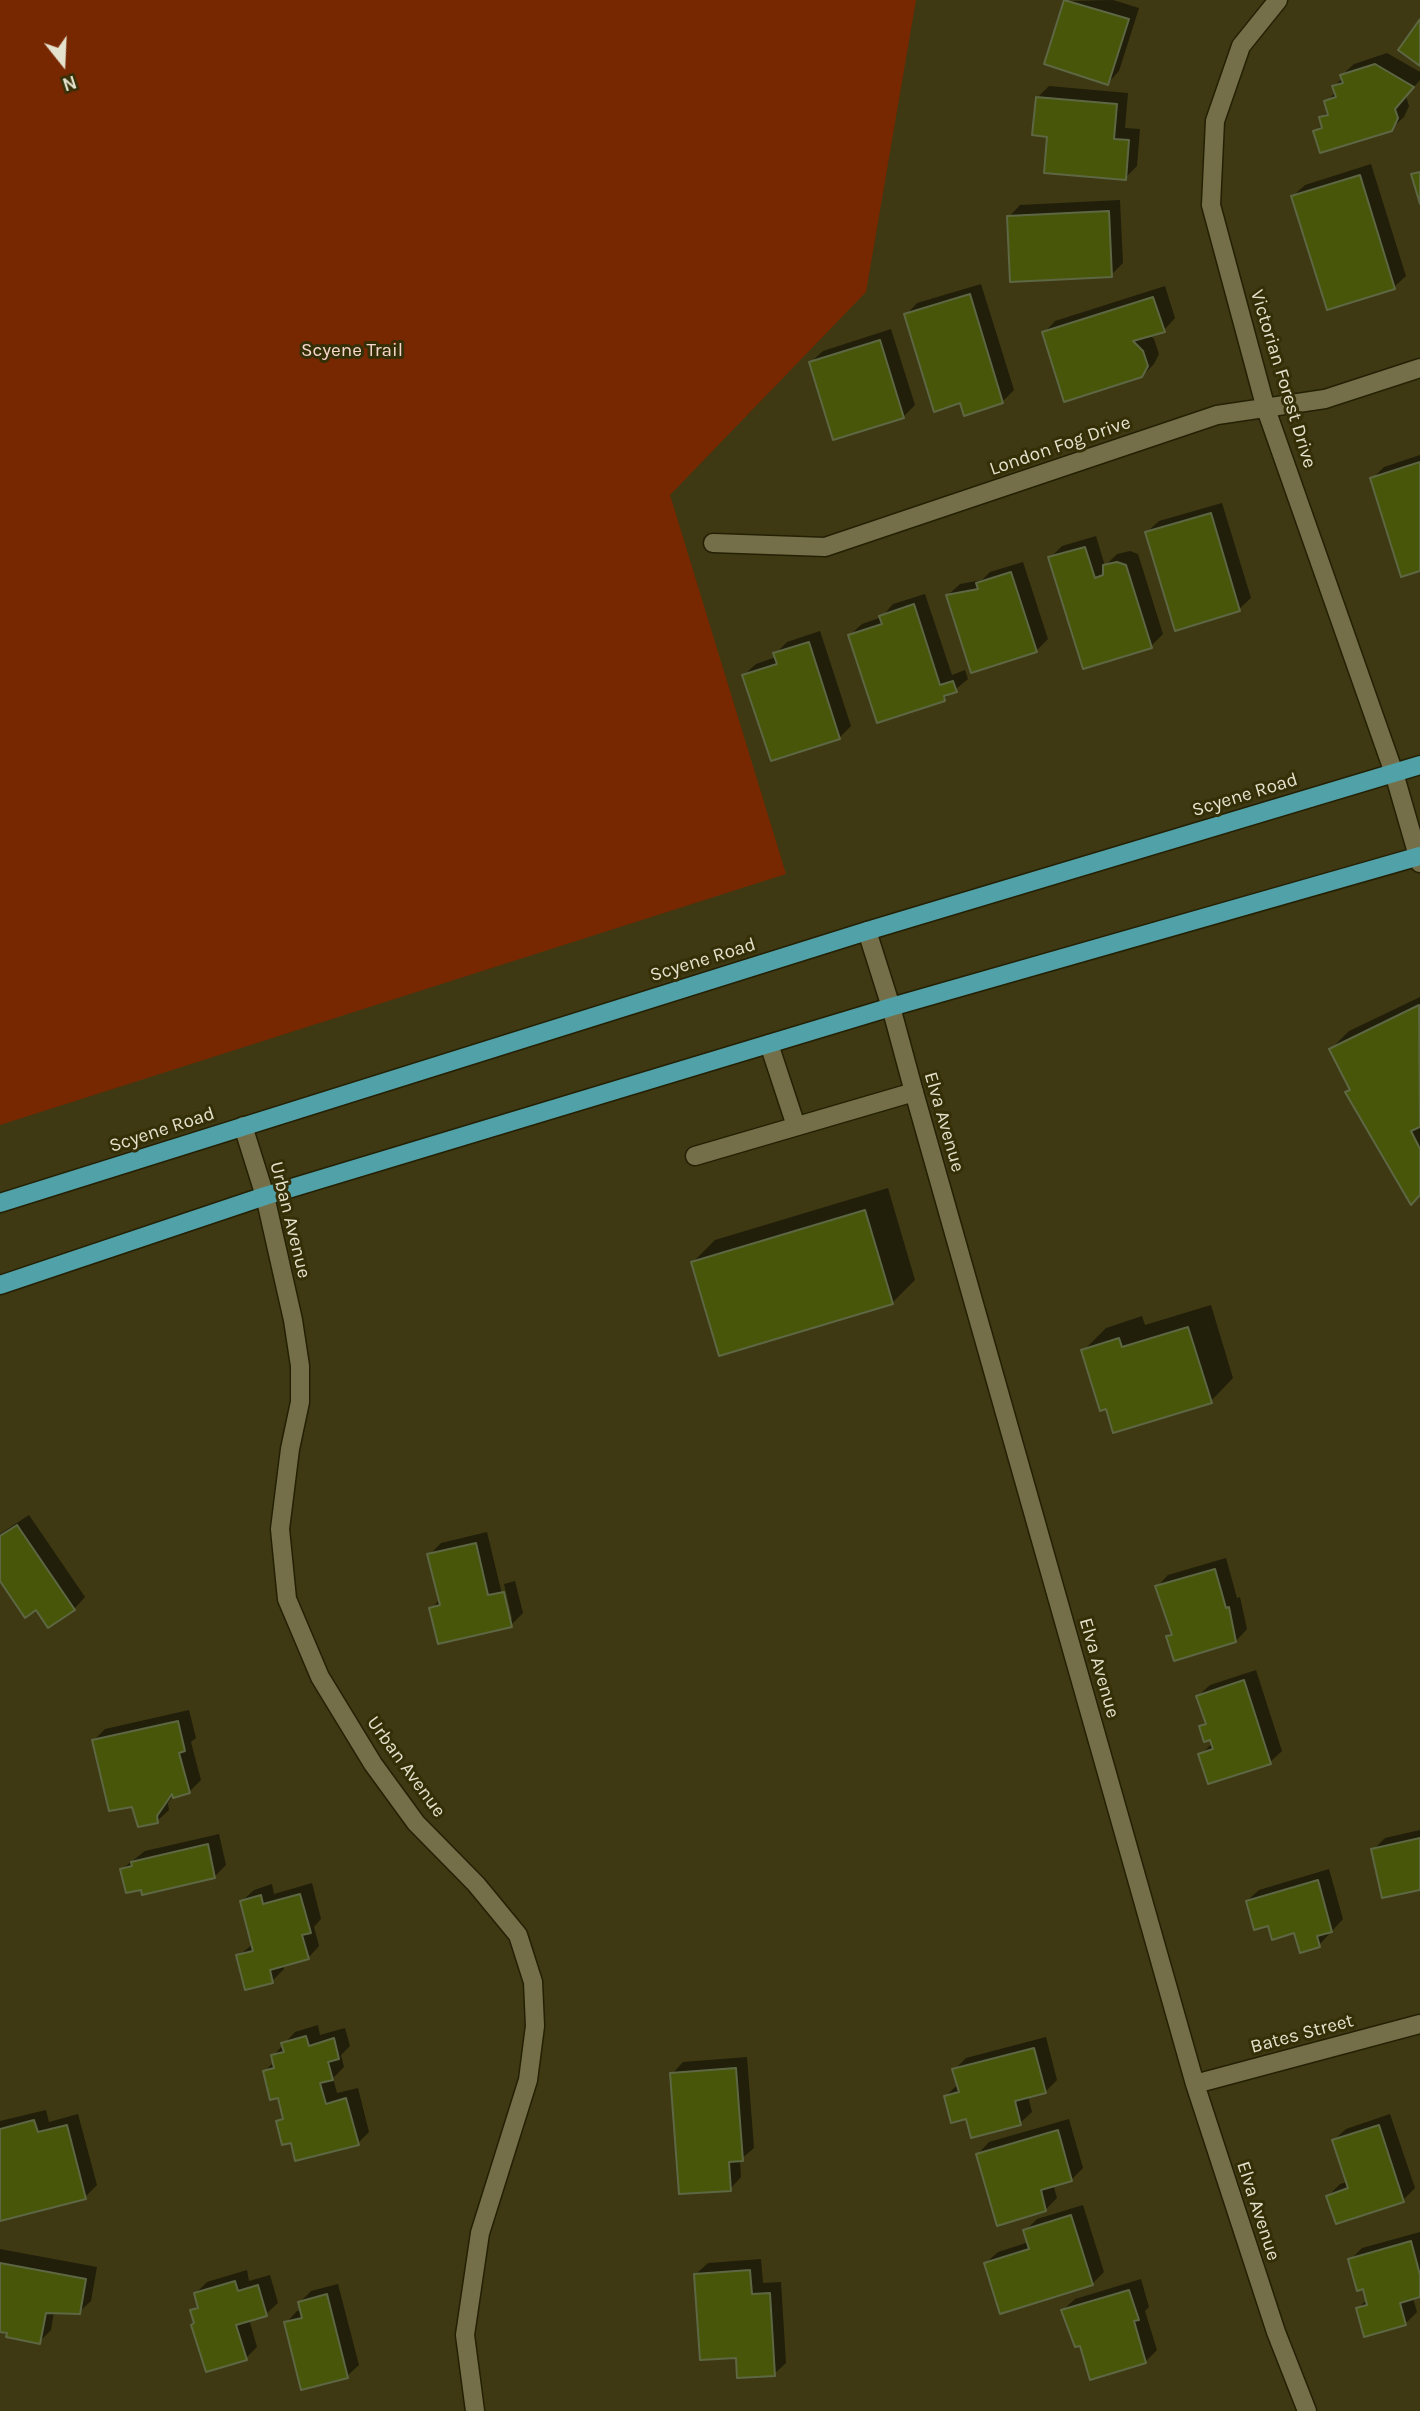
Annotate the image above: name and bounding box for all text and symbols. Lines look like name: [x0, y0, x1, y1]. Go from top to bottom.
north arrow: [28, 28, 98, 98]
text: N: [60, 70, 79, 96]
street label: Victorian Forest Drive: [1245, 287, 1321, 471]
park label: Scyene Trail: [301, 340, 403, 362]
street label: London Fog Drive: [986, 411, 1134, 481]
street label: Scyene Road: [1189, 768, 1301, 822]
street label: Scyene Road: [647, 933, 759, 987]
street label: Elva Avenue: [919, 1069, 969, 1175]
street label: Scyene Road: [106, 1102, 218, 1158]
street label: Urban Avenue: [264, 1159, 316, 1281]
street label: Elva Avenue: [1074, 1615, 1124, 1721]
street label: Urban Avenue: [362, 1712, 450, 1822]
street label: Bates Street: [1248, 2009, 1356, 2059]
street label: Elva Avenue: [1231, 2158, 1285, 2264]

